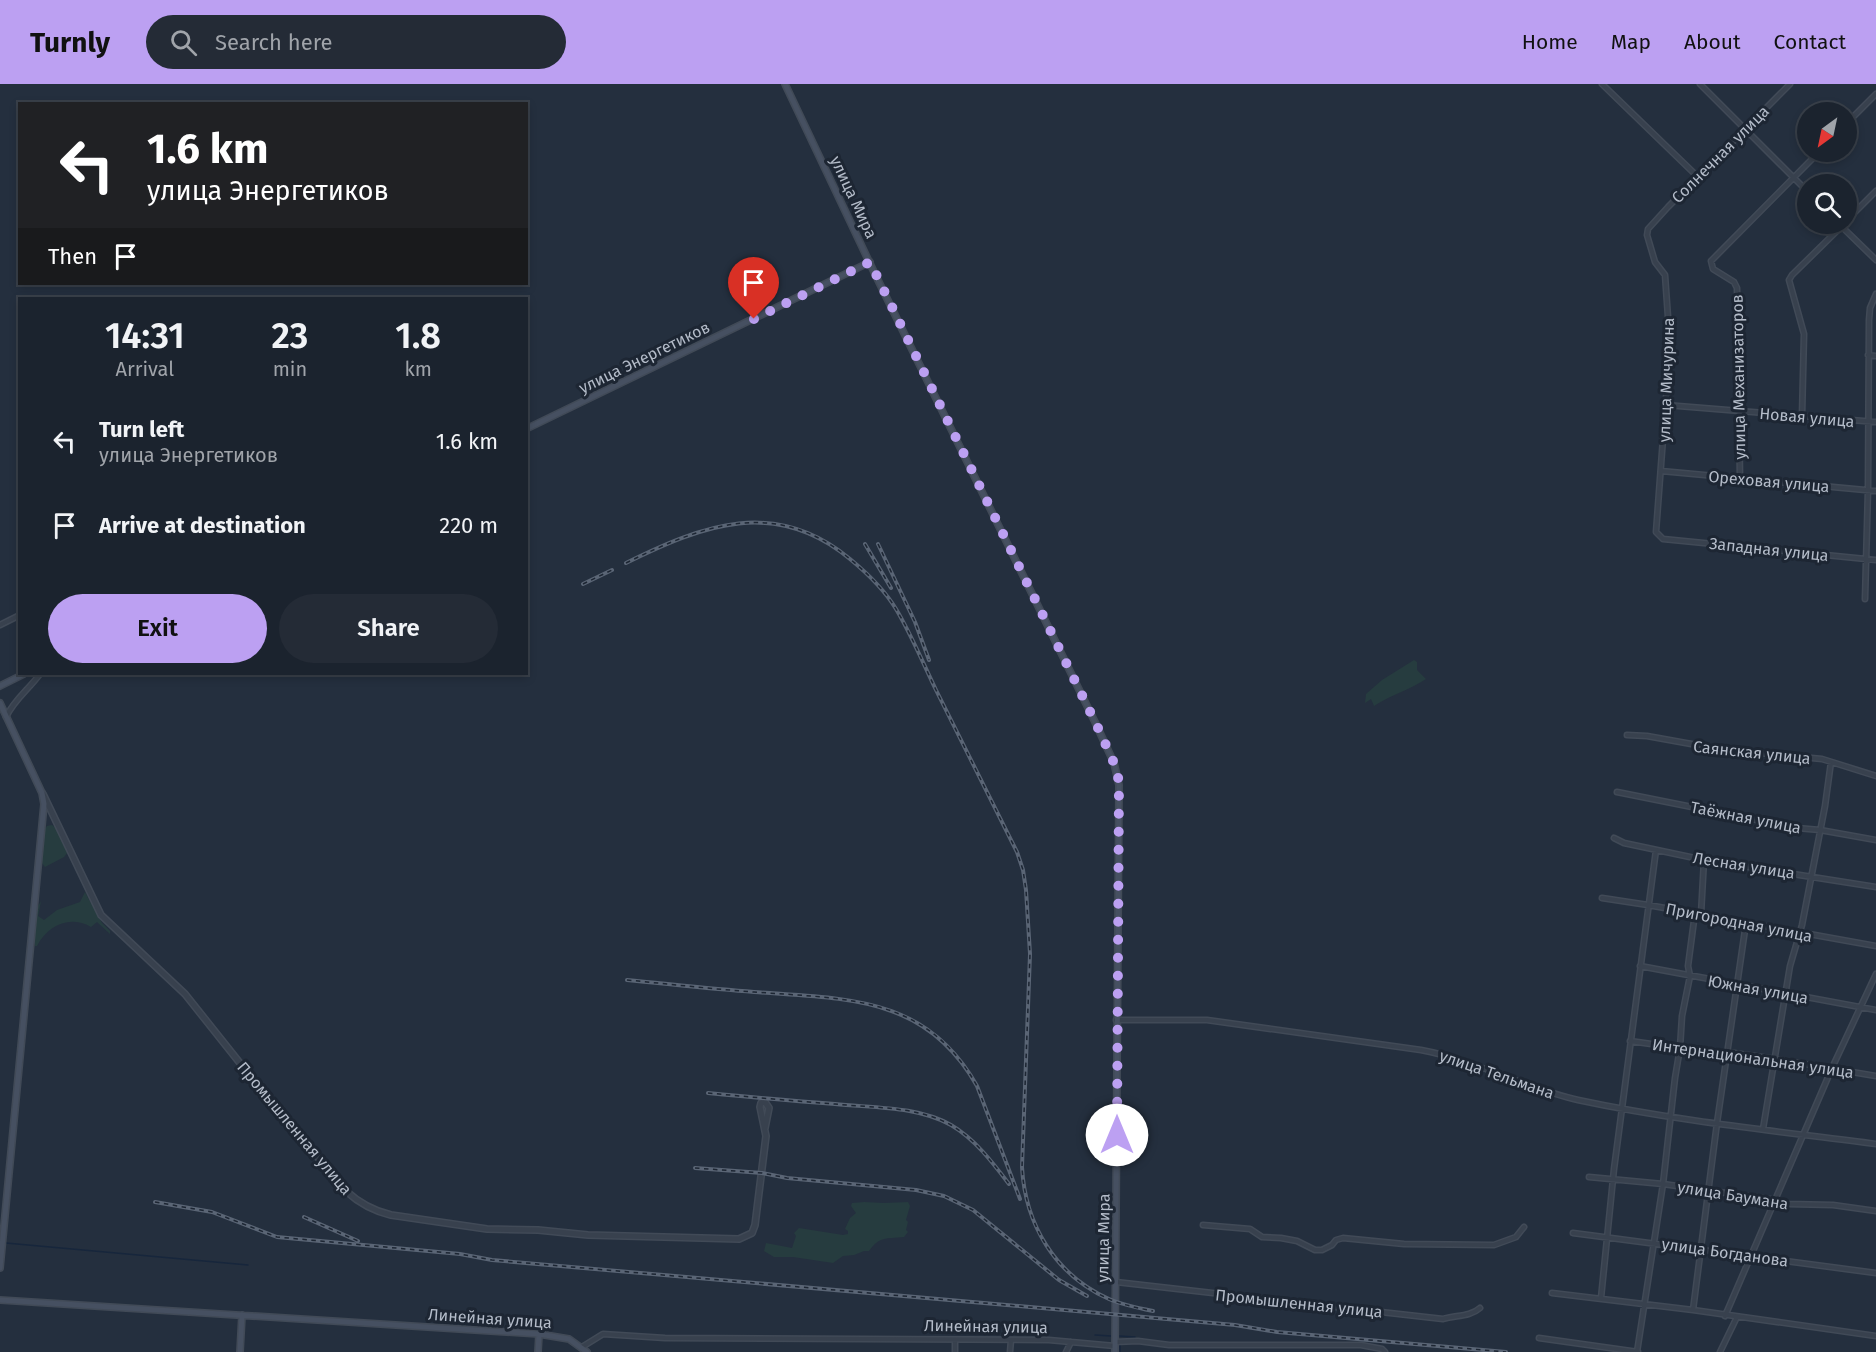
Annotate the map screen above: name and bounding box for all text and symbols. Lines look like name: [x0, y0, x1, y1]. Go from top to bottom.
search box: [146, 15, 566, 69]
text: Turnly: [30, 26, 110, 59]
icon: search: [167, 26, 200, 59]
text: Search here: [215, 29, 332, 56]
text: Home: [1522, 29, 1578, 55]
text: Map: [1611, 29, 1651, 55]
text: About: [1684, 29, 1741, 55]
text: Contact: [1774, 29, 1846, 55]
street label: Солнечная улица: [1668, 102, 1773, 207]
north arrow: [1797, 102, 1857, 162]
map controls: [1797, 102, 1857, 234]
text: 1.6 km: [147, 124, 268, 174]
icon: left: [48, 126, 126, 204]
street label: улица Мира: [826, 153, 881, 242]
button: search: [1797, 174, 1857, 234]
text: улица Энергетиков: [147, 175, 389, 207]
icon: arrive: [109, 240, 142, 273]
text: Then: [48, 243, 97, 270]
pin: [728, 257, 779, 319]
icon: arrive: [737, 266, 770, 299]
street label: улица Механизаторов: [1728, 294, 1749, 460]
text: 14:31: [105, 314, 185, 358]
text: 23: [272, 314, 308, 358]
text: 1.8: [395, 314, 441, 358]
street label: улица Мичурина: [1655, 317, 1678, 443]
street label: улица Энергетиков: [576, 318, 713, 397]
text: Arrival: [115, 357, 174, 381]
text: min: [273, 357, 307, 381]
text: km: [404, 357, 432, 381]
street label: Новая улица: [1759, 404, 1855, 431]
text: Turn left: [99, 416, 184, 443]
icon: left: [48, 425, 81, 458]
text: 1.6 km: [436, 428, 498, 455]
text: улица Энергетиков: [99, 443, 278, 467]
street label: Ореховая улица: [1708, 467, 1830, 496]
icon: arrive: [48, 509, 81, 542]
text: Arrive at destination: [99, 512, 306, 539]
text: 220 m: [439, 512, 498, 539]
street label: Западная улица: [1708, 534, 1830, 565]
button: Exit: [48, 594, 267, 663]
button: Share: [279, 594, 498, 663]
street label: Саянская улица: [1692, 737, 1812, 768]
street label: Таёжная улица: [1689, 797, 1803, 838]
street label: Лесная улица: [1692, 848, 1796, 883]
street label: Пригородная улица: [1664, 899, 1814, 946]
street label: Южная улица: [1706, 971, 1810, 1008]
street label: Интернациональная улица: [1651, 1035, 1855, 1082]
street label: улица Тельмана: [1437, 1046, 1557, 1103]
street label: Промышленная улица: [233, 1058, 356, 1199]
position arrow: [1085, 1103, 1149, 1167]
street label: улица Баумана: [1676, 1177, 1790, 1214]
street label: улица Мира: [1093, 1193, 1114, 1283]
street label: улица Богданова: [1660, 1234, 1789, 1271]
street label: Промышленная улица: [1214, 1285, 1384, 1322]
street label: Линейная улица: [428, 1305, 552, 1332]
street label: Линейная улица: [924, 1316, 1048, 1337]

